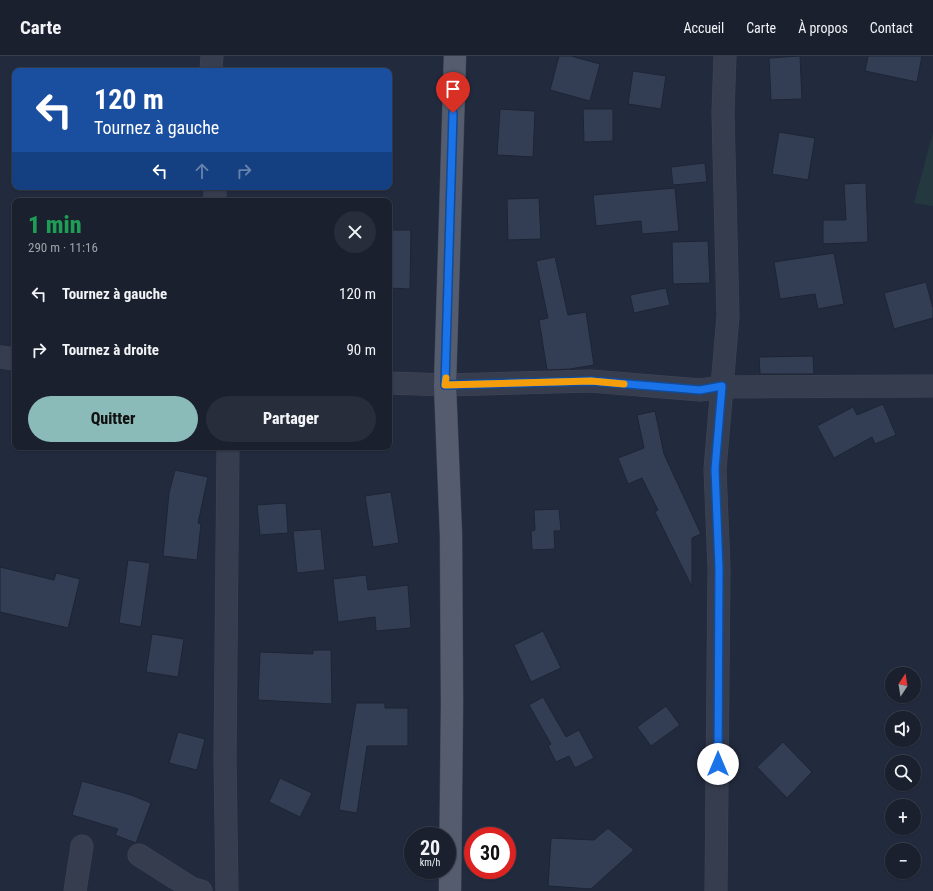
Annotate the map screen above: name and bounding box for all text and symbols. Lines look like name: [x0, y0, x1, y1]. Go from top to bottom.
text: Carte: [20, 16, 61, 39]
text: Accueil: [683, 20, 724, 36]
text: Carte: [746, 20, 776, 36]
text: À propos: [798, 20, 848, 36]
text: Contact: [870, 20, 913, 36]
pin: [436, 72, 470, 113]
icon: arrive: [442, 78, 464, 100]
text: 120 m: [94, 83, 164, 116]
icon: left: [28, 84, 80, 136]
text: Tournez à gauche: [94, 117, 219, 138]
icon: left: [149, 160, 171, 182]
icon: ahead: [191, 160, 213, 182]
icon: right: [233, 160, 255, 182]
text: 1 min: [28, 211, 82, 239]
button: close: [334, 211, 376, 253]
text: 290 m · 11:16: [28, 240, 98, 255]
icon: left: [28, 283, 50, 305]
text: Tournez à gauche: [62, 285, 167, 303]
text: 120 m: [339, 285, 376, 303]
icon: right: [28, 339, 50, 361]
text: Tournez à droite: [62, 341, 159, 359]
text: 90 m: [346, 341, 376, 359]
button: Quitter: [28, 396, 198, 442]
button: Partager: [206, 396, 376, 442]
north arrow: [885, 667, 921, 703]
map controls: [885, 667, 921, 879]
button: sound: [885, 711, 921, 747]
position arrow: [697, 743, 739, 785]
button: search: [885, 755, 921, 791]
button: +: [885, 799, 921, 835]
speed limit sign: 30: [464, 827, 516, 879]
text: 20: [420, 836, 440, 860]
button: −: [885, 843, 921, 879]
text: km/h: [420, 857, 440, 868]

